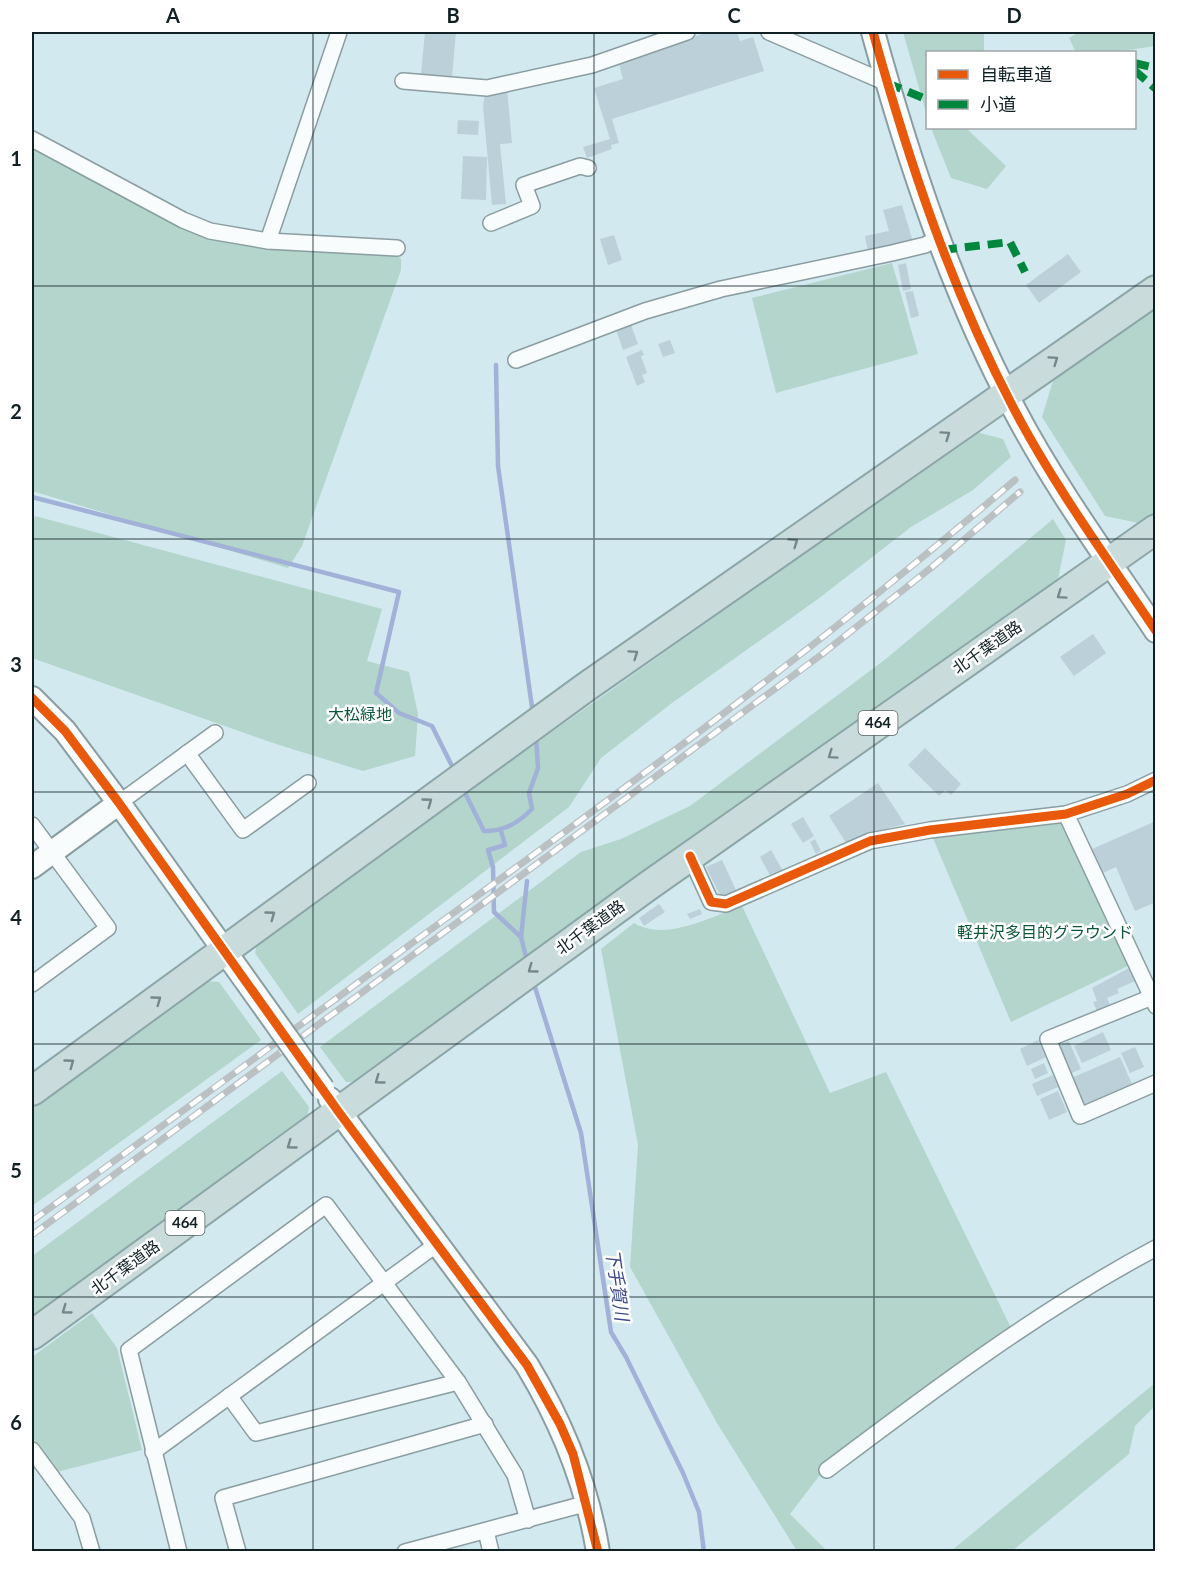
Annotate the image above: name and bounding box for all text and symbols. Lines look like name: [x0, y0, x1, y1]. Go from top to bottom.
text: A: [165, 3, 180, 27]
text: B: [446, 3, 460, 27]
text: C: [727, 3, 741, 27]
text: D: [1006, 3, 1022, 27]
legend: [926, 51, 1136, 129]
text: 自転車道: [980, 63, 1052, 85]
text: 小道: [980, 93, 1016, 115]
text: 1: [10, 146, 22, 170]
one-way arrow: [1048, 356, 1059, 367]
text: 2: [10, 399, 22, 423]
one-way arrow: [939, 431, 950, 442]
one-way arrow: [787, 538, 798, 549]
one-way arrow: [1057, 588, 1068, 599]
street label: 北千葉道路: [948, 616, 1025, 677]
one-way arrow: [628, 650, 639, 661]
text: 3: [10, 652, 22, 676]
park label: 大松緑地: [328, 704, 392, 723]
road number: 464: [858, 711, 898, 735]
one-way arrow: [828, 748, 839, 759]
one-way arrow: [421, 798, 432, 809]
street label: 北千葉道路: [552, 895, 628, 958]
text: 4: [10, 905, 22, 929]
one-way arrow: [264, 912, 275, 923]
park label: 軽井沢多目的グラウンド: [957, 922, 1133, 941]
one-way arrow: [528, 962, 539, 973]
one-way arrow: [150, 996, 161, 1007]
one-way arrow: [64, 1059, 75, 1070]
one-way arrow: [375, 1073, 386, 1084]
one-way arrow: [286, 1138, 297, 1149]
text: 5: [10, 1158, 22, 1182]
road number: 464: [166, 1211, 204, 1235]
street label: 北千葉道路: [87, 1235, 163, 1298]
water label: 下手賀川: [602, 1248, 634, 1324]
one-way arrow: [61, 1303, 72, 1314]
text: 6: [10, 1410, 22, 1434]

